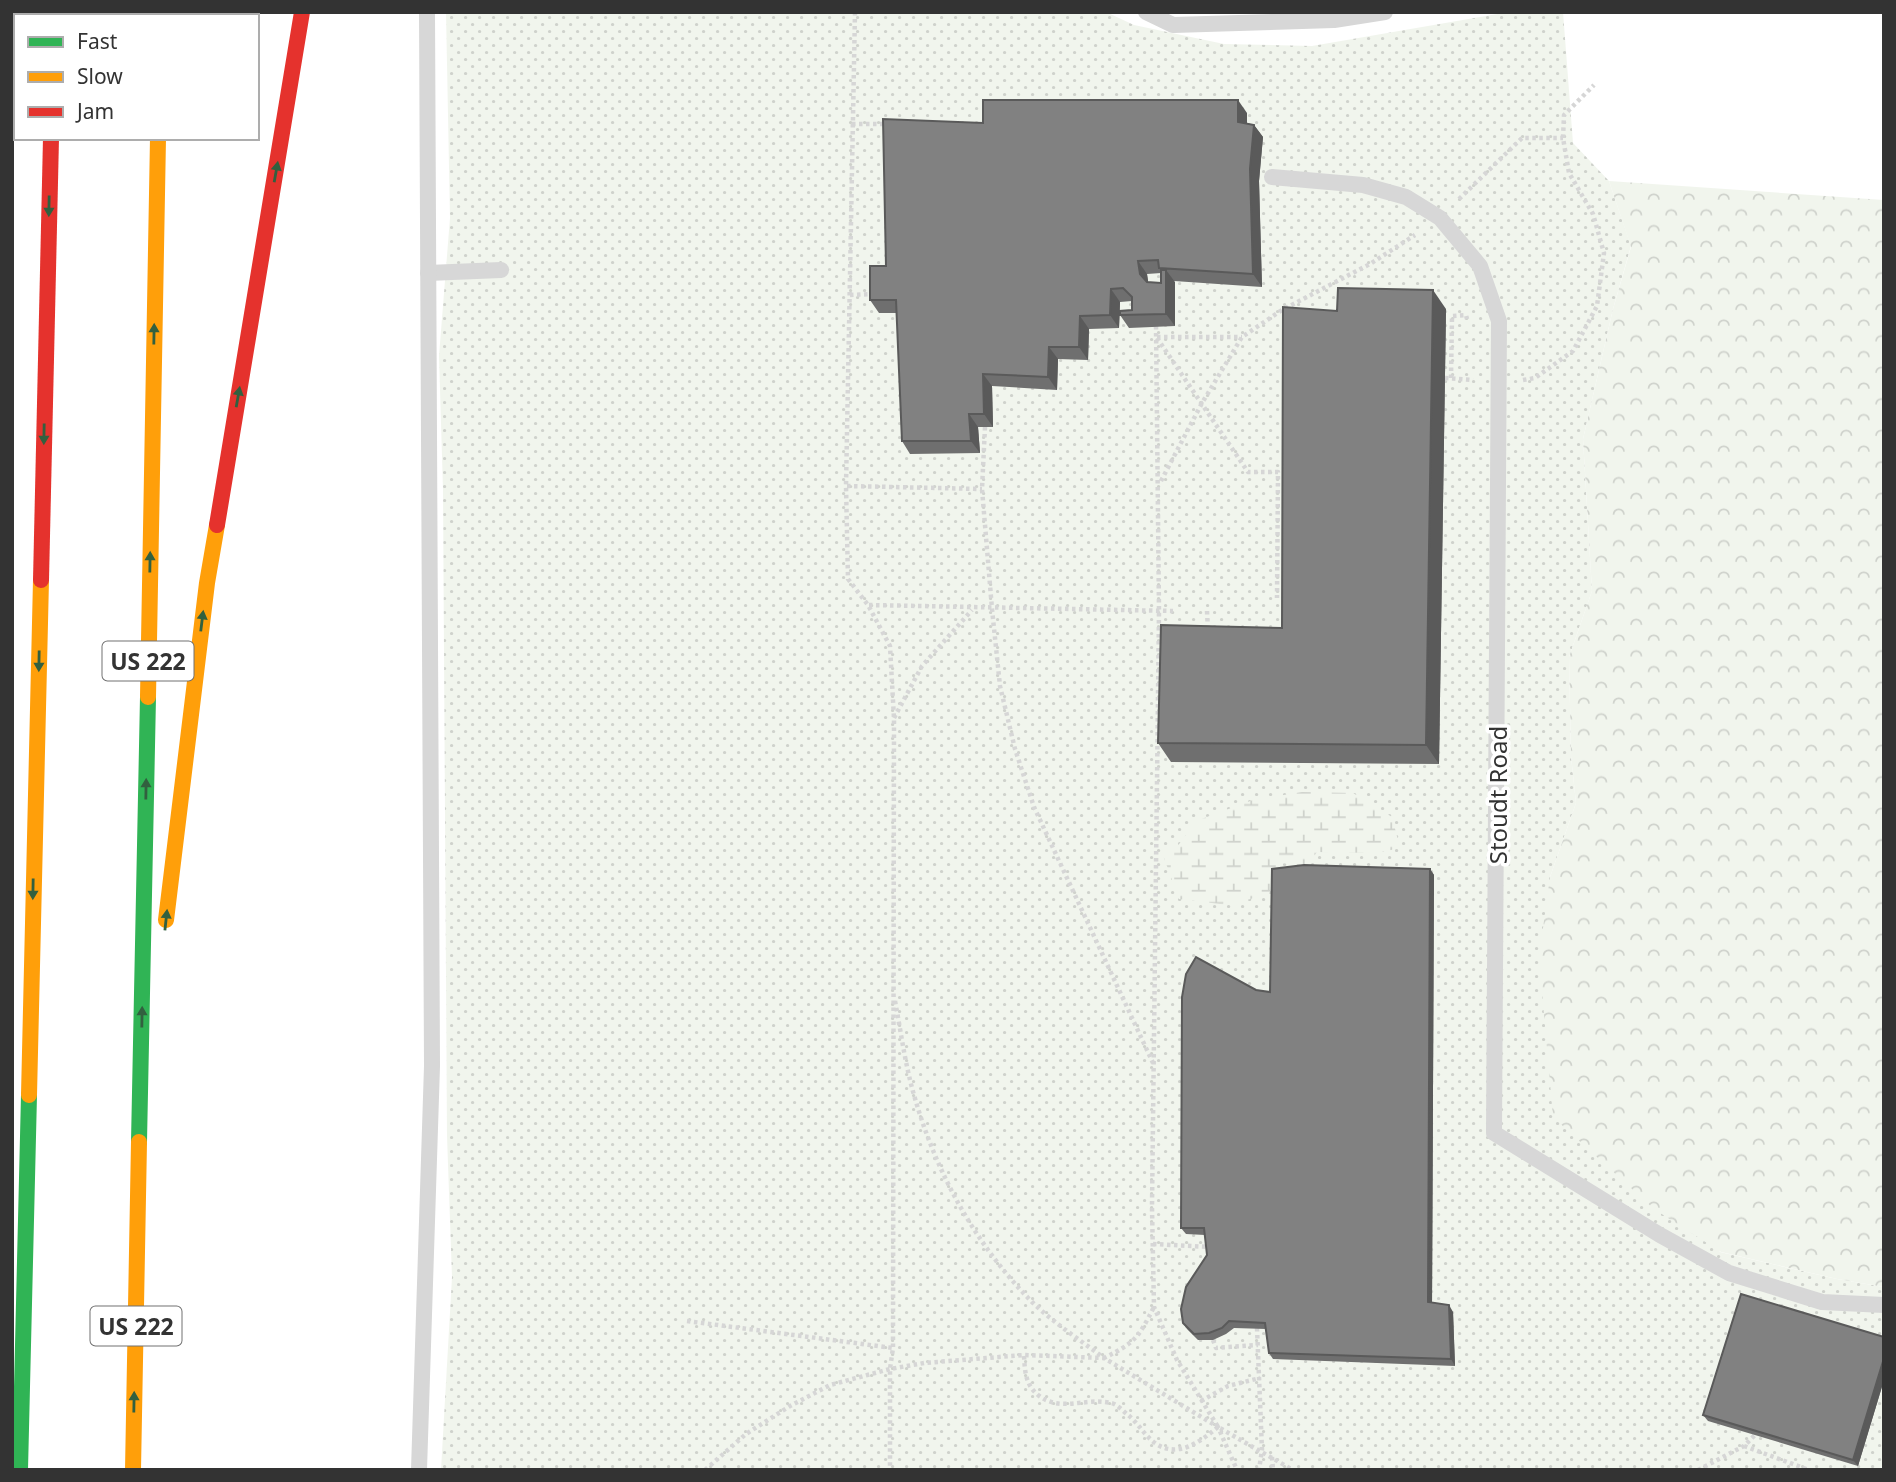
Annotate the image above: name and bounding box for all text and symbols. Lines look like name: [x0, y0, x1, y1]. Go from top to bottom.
legend: [14, 14, 259, 140]
text: Fast: [77, 27, 118, 55]
text: Slow: [77, 62, 123, 90]
text: Jam: [75, 97, 114, 125]
one-way arrow: [271, 161, 282, 183]
one-way arrow: [43, 196, 55, 218]
one-way arrow: [149, 323, 160, 345]
one-way arrow: [233, 385, 244, 407]
one-way arrow: [38, 423, 50, 445]
one-way arrow: [144, 550, 156, 572]
one-way arrow: [196, 610, 207, 632]
road number: US 222: [102, 642, 194, 680]
one-way arrow: [33, 651, 44, 673]
street label: Stoudt Road: [1481, 726, 1514, 864]
one-way arrow: [140, 778, 152, 800]
one-way arrow: [28, 878, 39, 900]
one-way arrow: [161, 909, 172, 931]
one-way arrow: [136, 1005, 147, 1027]
road number: US 222: [90, 1306, 182, 1345]
one-way arrow: [128, 1390, 140, 1412]

